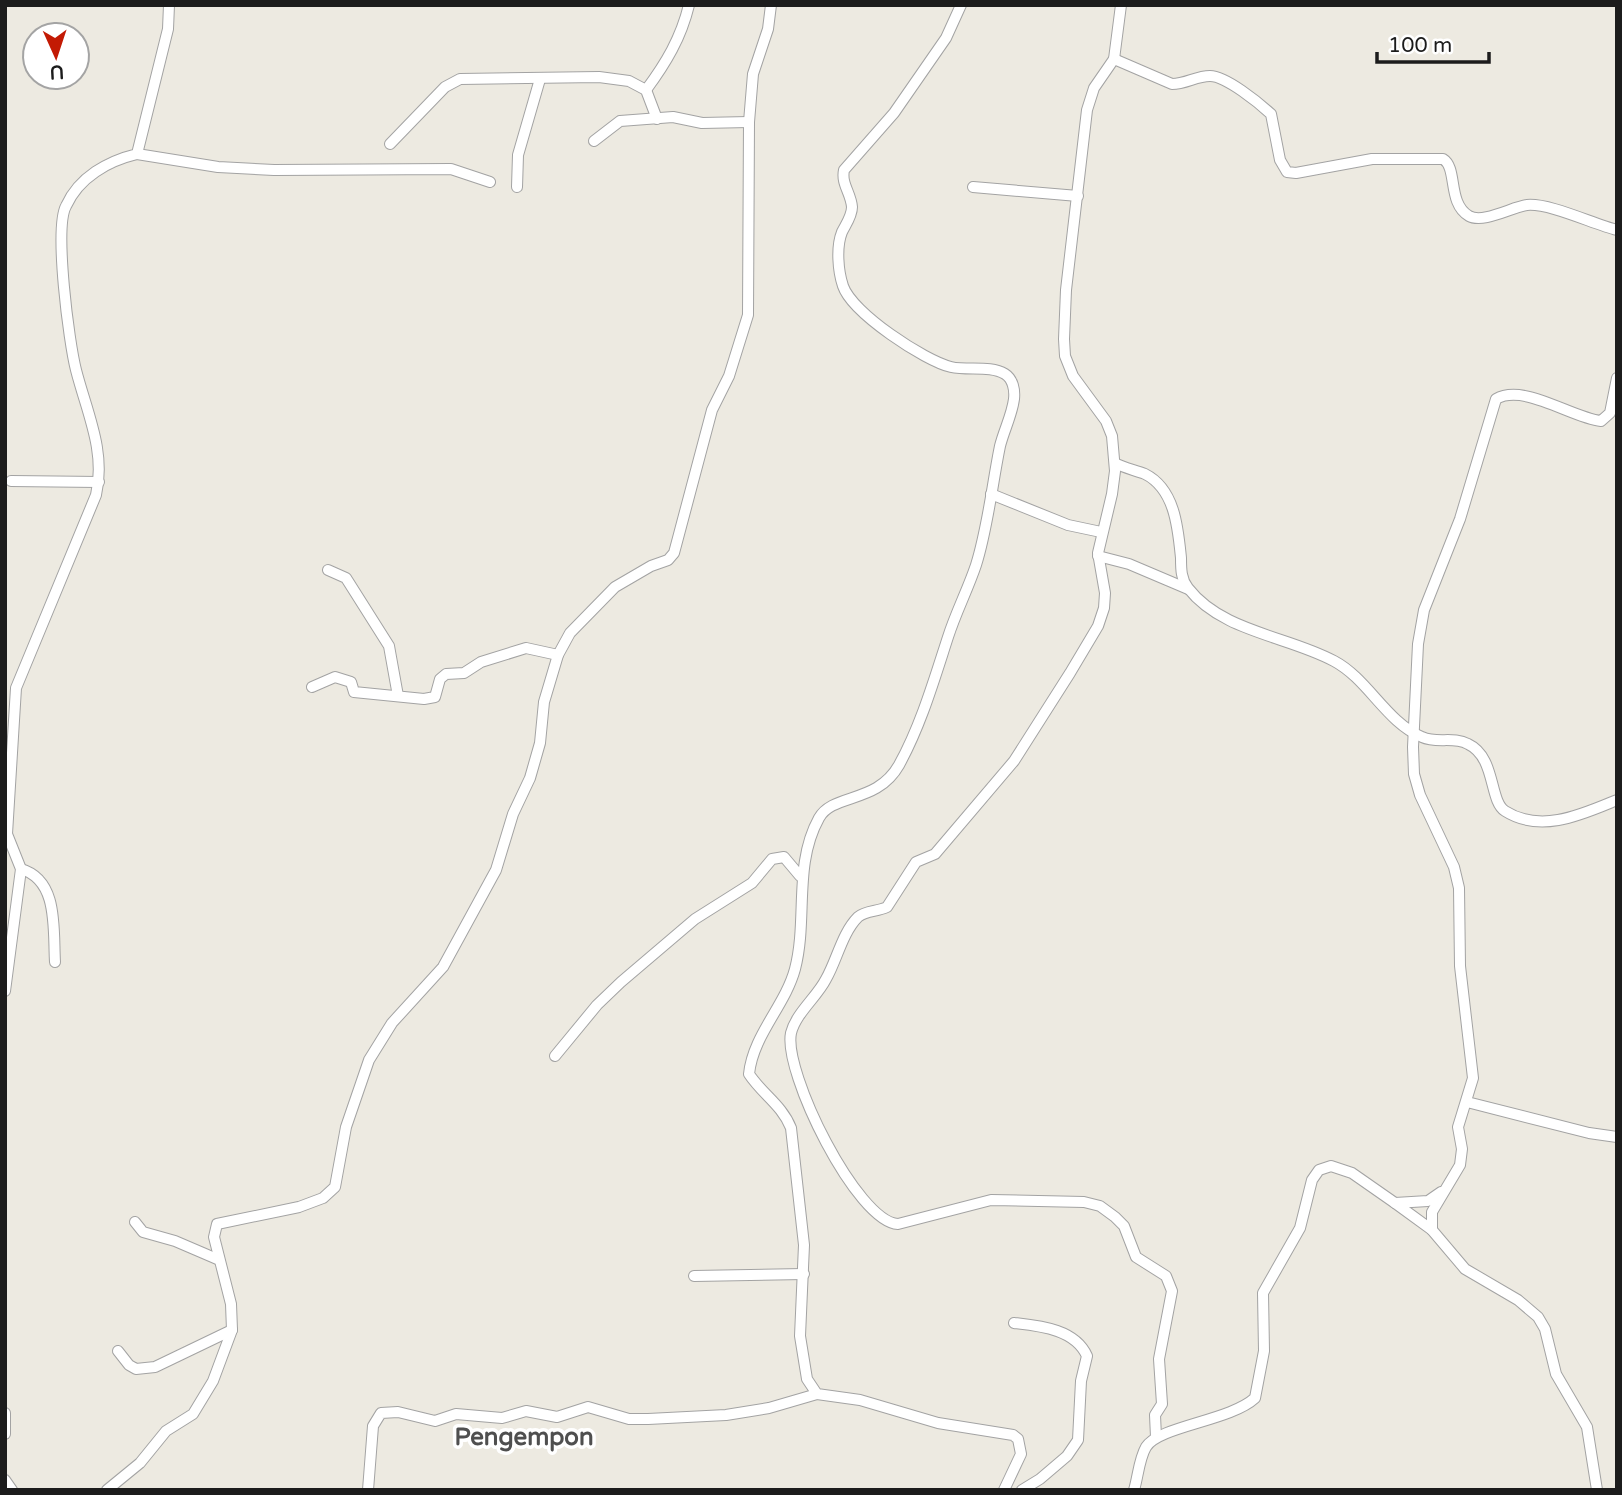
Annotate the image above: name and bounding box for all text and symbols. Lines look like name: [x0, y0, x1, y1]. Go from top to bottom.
north arrow: [21, 21, 91, 91]
scale bar: [1377, 21, 1489, 65]
text: 100 m: [1388, 33, 1452, 58]
text: U: [49, 61, 65, 83]
district label: Pengempon: [454, 1423, 594, 1452]

